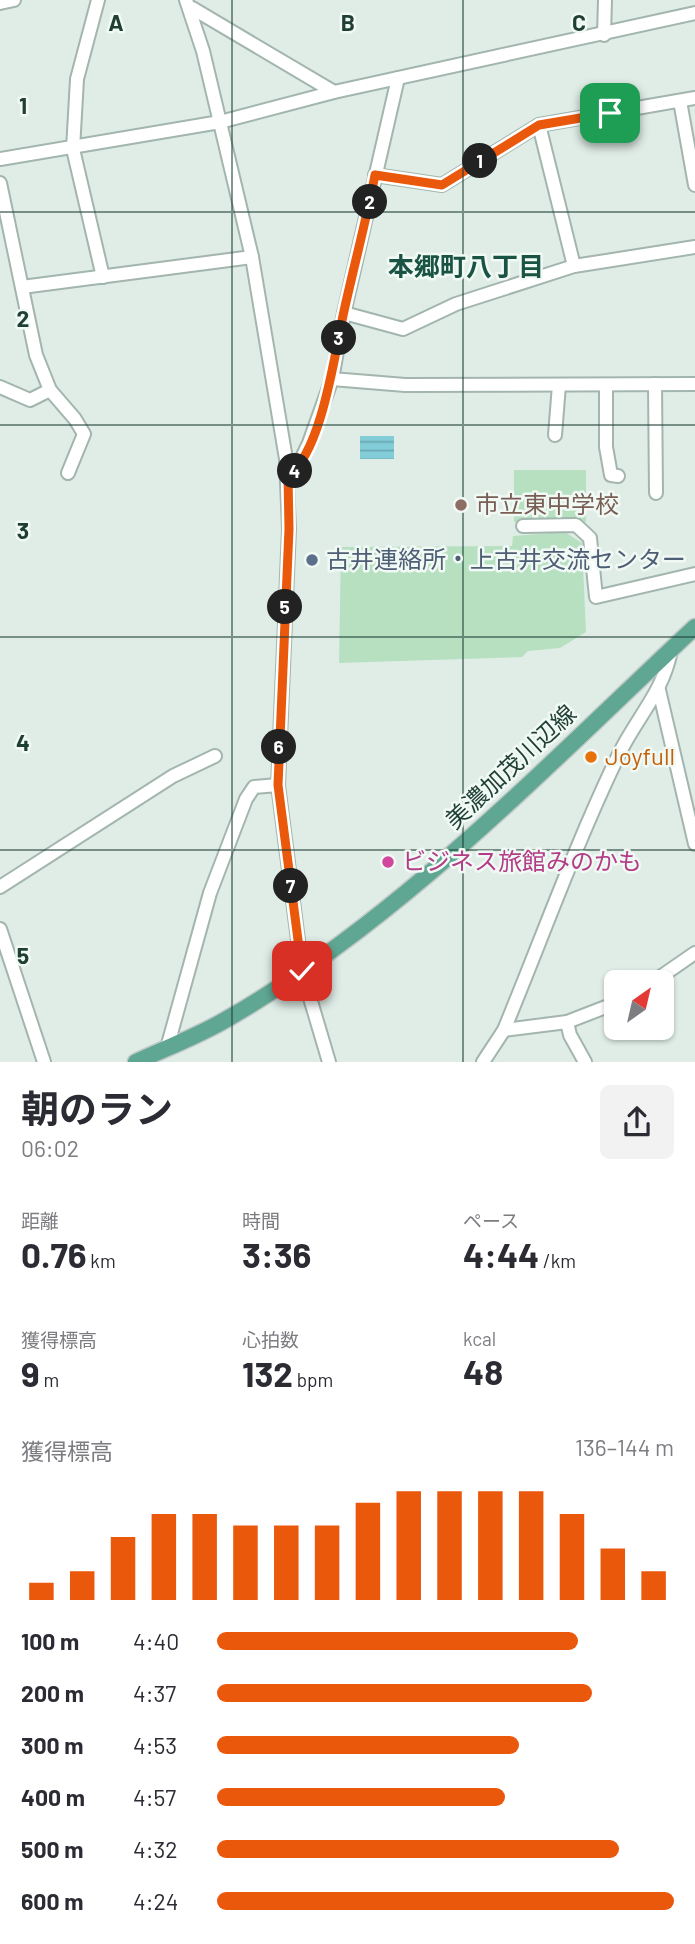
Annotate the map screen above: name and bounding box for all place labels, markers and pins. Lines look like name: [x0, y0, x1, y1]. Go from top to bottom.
pin: [580, 83, 640, 143]
pin: 1: [462, 144, 498, 178]
pin: 2: [352, 184, 388, 220]
pin: 3: [322, 320, 356, 356]
pin: 4: [278, 454, 312, 489]
place label: 市立東中学校: [475, 489, 619, 518]
marker: 市立東中学校: [453, 497, 469, 513]
place label: 古井連絡所・上古井交流センター: [326, 544, 686, 573]
marker: 古井連絡所・上古井交流センター: [304, 552, 320, 568]
pin: 5: [268, 590, 302, 624]
pin: 6: [262, 730, 296, 764]
place label: Joyfull: [605, 741, 675, 770]
marker: Joyfull: [583, 749, 599, 765]
place label: ビジネス旅館みのかも: [402, 846, 642, 875]
marker: ビジネス旅館みのかも: [380, 854, 396, 870]
pin: 7: [274, 868, 308, 903]
pin: [272, 941, 332, 1001]

